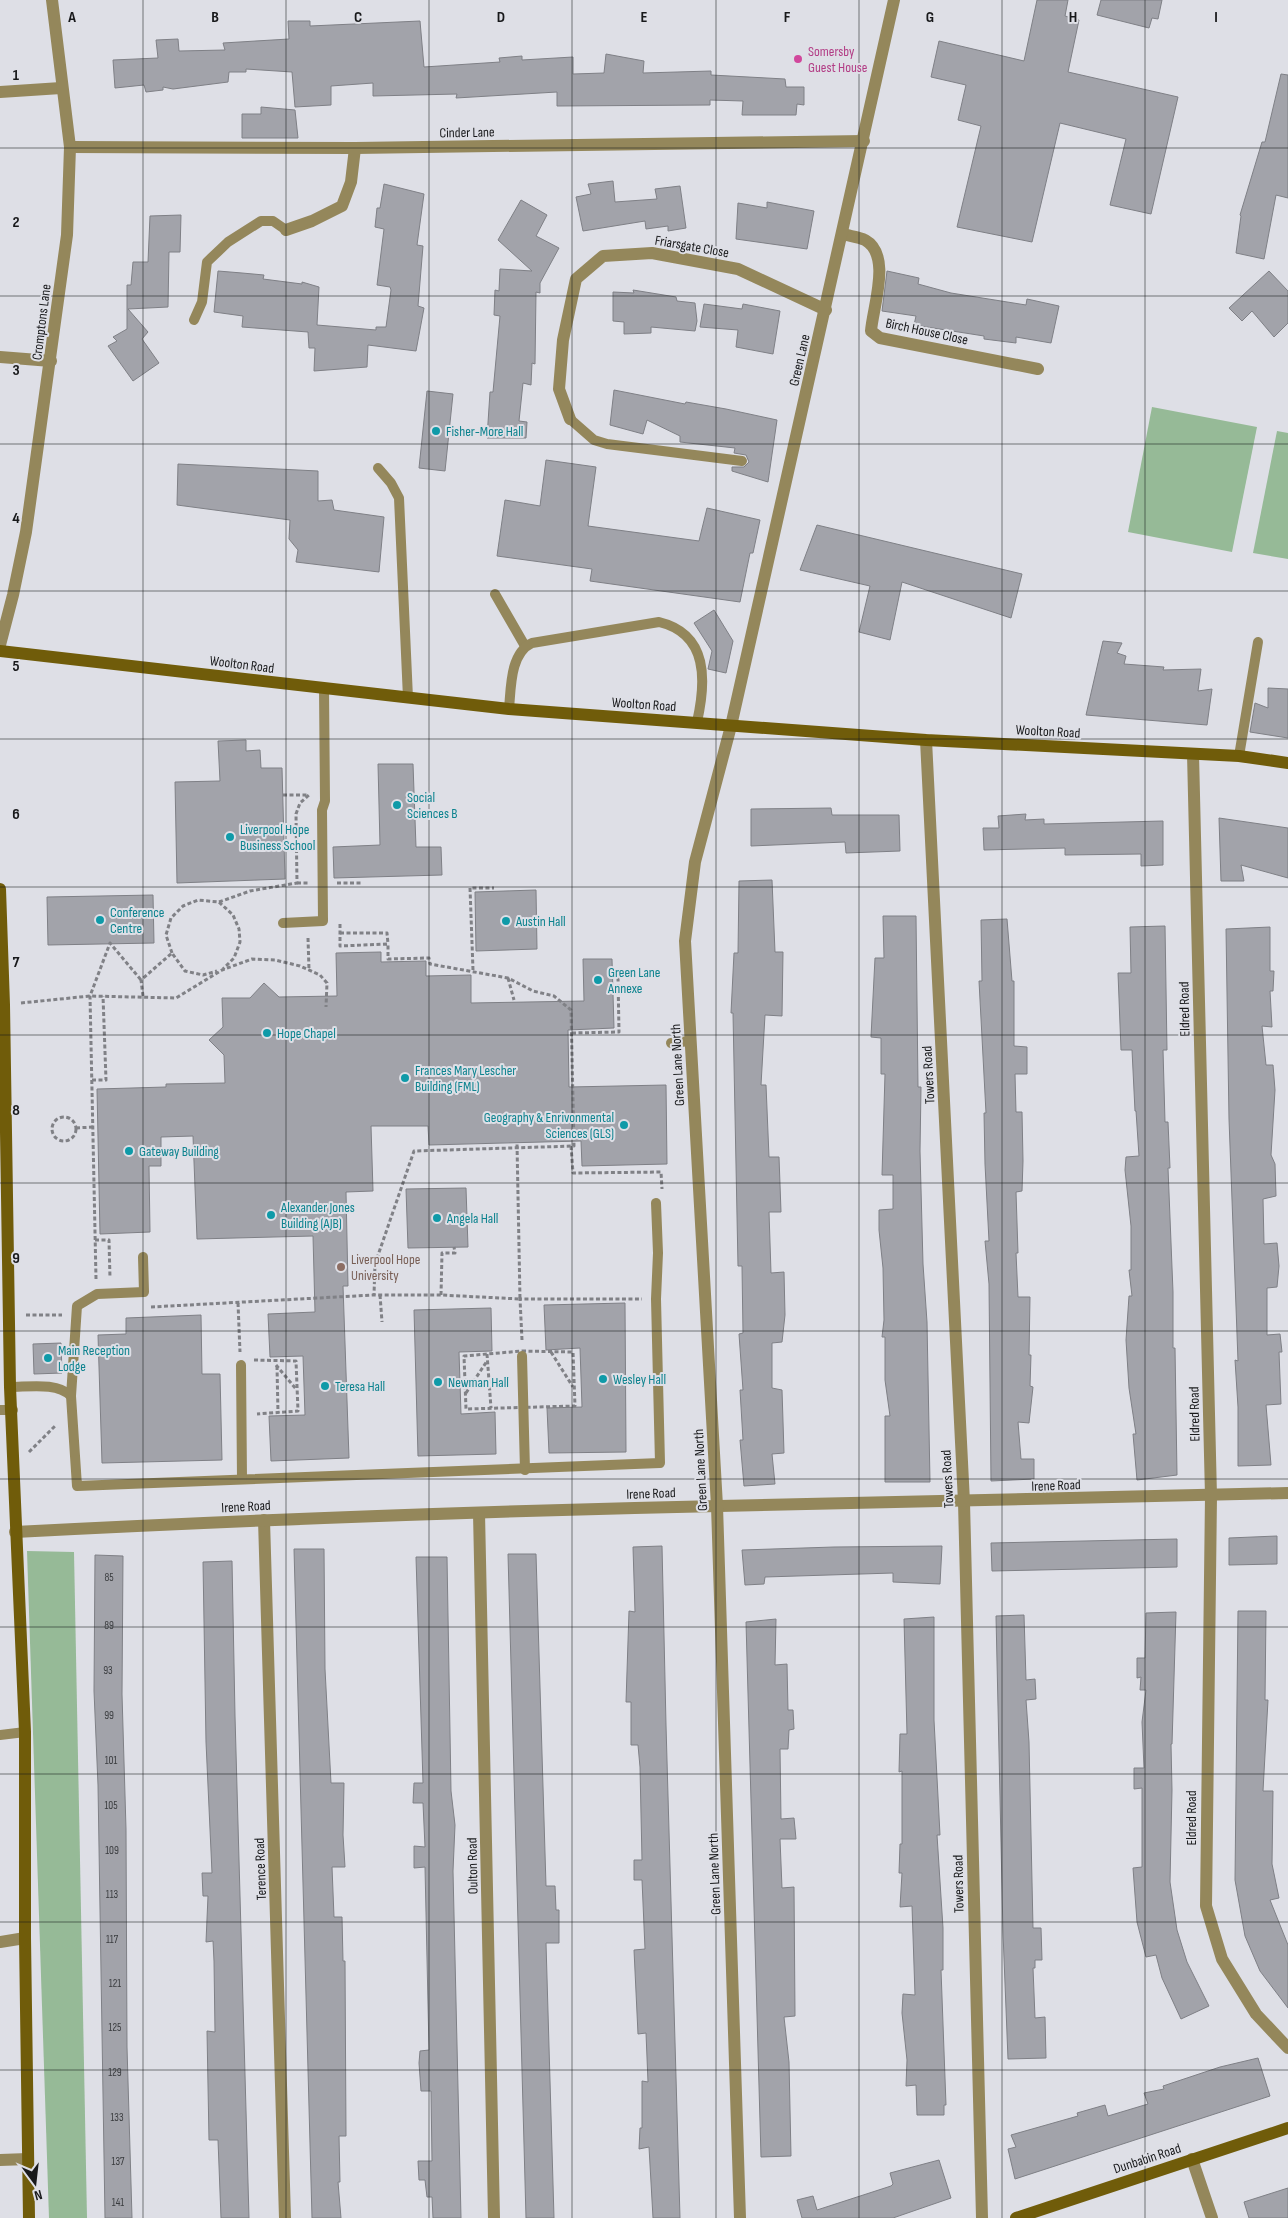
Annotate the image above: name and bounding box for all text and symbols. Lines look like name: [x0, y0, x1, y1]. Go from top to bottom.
text: A: [67, 8, 76, 27]
text: B: [211, 8, 219, 27]
text: C: [354, 8, 362, 27]
text: D: [497, 8, 505, 27]
text: E: [641, 8, 648, 27]
text: F: [784, 8, 791, 27]
text: G: [926, 8, 934, 27]
text: H: [1069, 8, 1077, 27]
text: I: [1214, 8, 1218, 27]
place label: Somersby Guest House: [808, 43, 867, 76]
marker: Somersby Guest House: [792, 53, 804, 65]
text: 1: [13, 66, 20, 85]
street label: Cinder Lane: [439, 124, 495, 141]
text: 2: [12, 213, 20, 232]
street label: Friarsgate Close: [654, 232, 730, 261]
street label: Cromptons Lane: [28, 283, 55, 361]
street label: Birch House Close: [884, 314, 970, 349]
street label: Green Lane: [785, 333, 814, 388]
text: 3: [12, 361, 20, 380]
place label: Fisher-More Hall: [446, 423, 523, 440]
marker: Fisher-More Hall: [430, 425, 442, 437]
text: 4: [12, 509, 20, 528]
street label: Woolton Road: [209, 652, 275, 677]
text: 5: [12, 657, 20, 676]
street label: Woolton Road: [611, 694, 677, 715]
street label: Woolton Road: [1015, 721, 1081, 742]
place label: Social Sciences B: [407, 789, 457, 822]
marker: Social Sciences B: [391, 799, 403, 811]
text: 6: [12, 805, 20, 824]
place label: Liverpool Hope Business School: [240, 821, 315, 854]
marker: Liverpool Hope Business School: [224, 831, 236, 843]
place label: Conference Centre: [110, 904, 164, 937]
place label: Austin Hall: [515, 913, 566, 930]
marker: Conference Centre: [94, 914, 106, 926]
marker: Austin Hall: [500, 915, 512, 927]
text: 7: [13, 953, 20, 972]
place label: Green Lane Annexe: [607, 964, 660, 997]
marker: Green Lane Annexe: [592, 974, 604, 986]
street label: Eldred Road: [1176, 981, 1193, 1037]
street label: Green Lane North: [667, 1024, 688, 1106]
place label: Hope Chapel: [277, 1025, 336, 1042]
marker: Hope Chapel: [261, 1027, 273, 1039]
street label: Towers Road: [918, 1045, 939, 1105]
place label: Frances Mary Lescher Building (FML): [415, 1062, 516, 1095]
marker: Frances Mary Lescher Building (FML): [399, 1072, 411, 1084]
text: 8: [12, 1101, 20, 1120]
place label: Geography & Enrivonmental Sciences (GLS): [484, 1109, 614, 1142]
marker: Geography & Enrivonmental Sciences (GLS): [618, 1119, 630, 1131]
place label: Gateway Building: [139, 1143, 219, 1160]
marker: Gateway Building: [123, 1145, 135, 1157]
place label: Alexander Jones Building (AJB): [280, 1199, 355, 1232]
marker: Alexander Jones Building (AJB): [265, 1209, 277, 1221]
place label: Angela Hall: [446, 1210, 498, 1227]
marker: Angela Hall: [431, 1212, 443, 1224]
text: 9: [12, 1249, 20, 1268]
place label: Liverpool Hope University: [351, 1251, 420, 1284]
marker: Liverpool Hope University: [335, 1261, 347, 1273]
place label: Main Reception Lodge: [58, 1342, 130, 1375]
marker: Main Reception Lodge: [42, 1352, 54, 1364]
place label: Wesley Hall: [613, 1371, 666, 1388]
marker: Wesley Hall: [597, 1373, 609, 1385]
place label: Newman Hall: [448, 1374, 509, 1391]
marker: Newman Hall: [432, 1376, 444, 1388]
place label: Teresa Hall: [335, 1378, 385, 1395]
marker: Teresa Hall: [319, 1380, 331, 1392]
street label: Eldred Road: [1186, 1386, 1203, 1442]
street label: Green Lane North: [690, 1429, 711, 1511]
street label: Towers Road: [937, 1449, 958, 1509]
street label: Irene Road: [1031, 1476, 1081, 1495]
street label: Irene Road: [626, 1484, 676, 1503]
street label: Irene Road: [221, 1497, 271, 1516]
house number: 85: [104, 1571, 114, 1584]
house number: 89: [104, 1619, 114, 1632]
house number: 93: [103, 1664, 113, 1677]
house number: 99: [104, 1709, 114, 1722]
house number: 101: [105, 1754, 117, 1767]
street label: Eldred Road: [1183, 1790, 1200, 1846]
house number: 105: [104, 1799, 118, 1812]
street label: Green Lane North: [705, 1833, 724, 1915]
street label: Terence Road: [251, 1837, 270, 1901]
street label: Oulton Road: [464, 1837, 481, 1895]
house number: 109: [105, 1844, 119, 1857]
street label: Towers Road: [949, 1855, 968, 1913]
house number: 113: [106, 1888, 119, 1901]
house number: 117: [106, 1933, 119, 1946]
house number: 121: [109, 1977, 121, 1990]
house number: 125: [109, 2021, 121, 2034]
house number: 129: [108, 2066, 122, 2079]
house number: 133: [110, 2111, 124, 2124]
street label: Dunbabin Road: [1111, 2140, 1183, 2177]
house number: 137: [112, 2155, 125, 2168]
north arrow: [10, 2158, 60, 2208]
text: N: [32, 2186, 44, 2204]
house number: 141: [112, 2196, 124, 2209]

